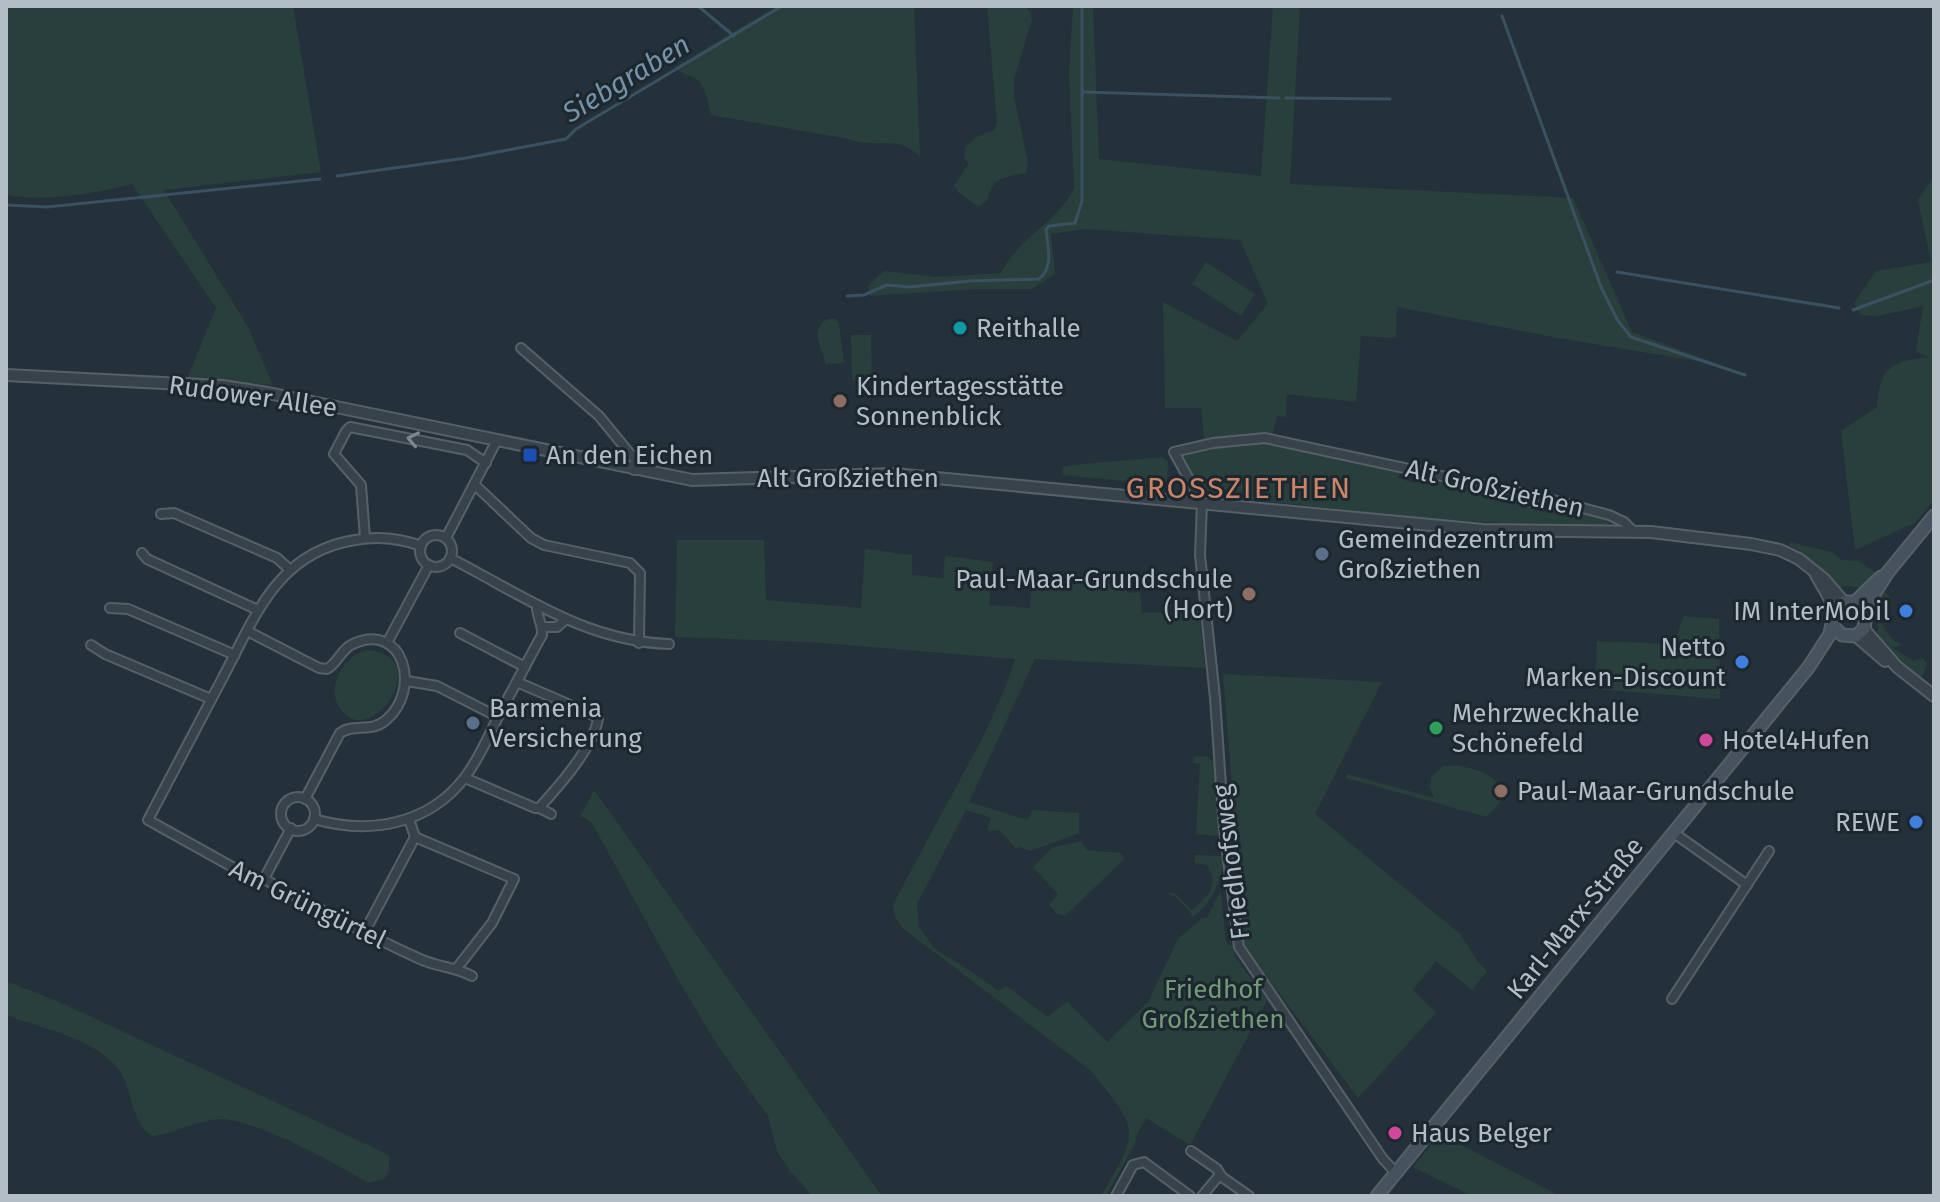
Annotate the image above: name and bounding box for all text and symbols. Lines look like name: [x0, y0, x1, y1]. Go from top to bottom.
water label: Siebgraben: [556, 28, 696, 130]
place label: Reithalle: [976, 313, 1081, 344]
marker: Reithalle: [951, 319, 969, 337]
street label: Rudower Allee: [167, 369, 339, 424]
place label: Kindertagesstätte Sonnenblick: [856, 371, 1064, 432]
marker: Kindertagesstätte Sonnenblick: [831, 392, 849, 410]
one-way arrow: [407, 431, 420, 448]
place label: An den Eichen: [546, 440, 713, 471]
marker: An den Eichen: [521, 446, 539, 464]
street label: Alt Großziethen: [1403, 453, 1587, 524]
street label: Alt Großziethen: [757, 463, 939, 494]
district label: GROSSZIETHEN: [1126, 470, 1352, 506]
place label: Gemeindezentrum Großziethen: [1338, 524, 1555, 585]
marker: Gemeindezentrum Großziethen: [1313, 545, 1331, 563]
place label: Paul-Maar-Grundschule (Hort): [955, 564, 1233, 625]
marker: Paul-Maar-Grundschule (Hort): [1240, 585, 1258, 603]
place label: IM InterMobil: [1733, 596, 1890, 627]
marker: IM InterMobil: [1897, 602, 1915, 620]
place label: Netto Marken-Discount: [1526, 632, 1727, 693]
marker: Netto Marken-Discount: [1733, 653, 1751, 671]
place label: Barmenia Versicherung: [489, 693, 642, 754]
place label: Mehrzweckhalle Schönefeld: [1452, 698, 1640, 759]
marker: Barmenia Versicherung: [464, 714, 482, 732]
marker: Mehrzweckhalle Schönefeld: [1427, 719, 1445, 737]
place label: Hotel4Hufen: [1722, 725, 1870, 756]
marker: Hotel4Hufen: [1697, 731, 1715, 749]
place label: Paul-Maar-Grundschule: [1517, 776, 1795, 807]
street label: Friedhofsweg: [1207, 782, 1256, 941]
marker: Paul-Maar-Grundschule: [1492, 782, 1510, 800]
place label: REWE: [1835, 807, 1900, 838]
marker: REWE: [1907, 813, 1925, 831]
street label: Karl-Marx-Straße: [1501, 831, 1650, 1005]
street label: Am Grüngürtel: [225, 853, 391, 956]
park label: Friedhof Großziethen: [1141, 974, 1285, 1035]
place label: Haus Belger: [1411, 1118, 1552, 1149]
marker: Haus Belger: [1386, 1124, 1404, 1142]

